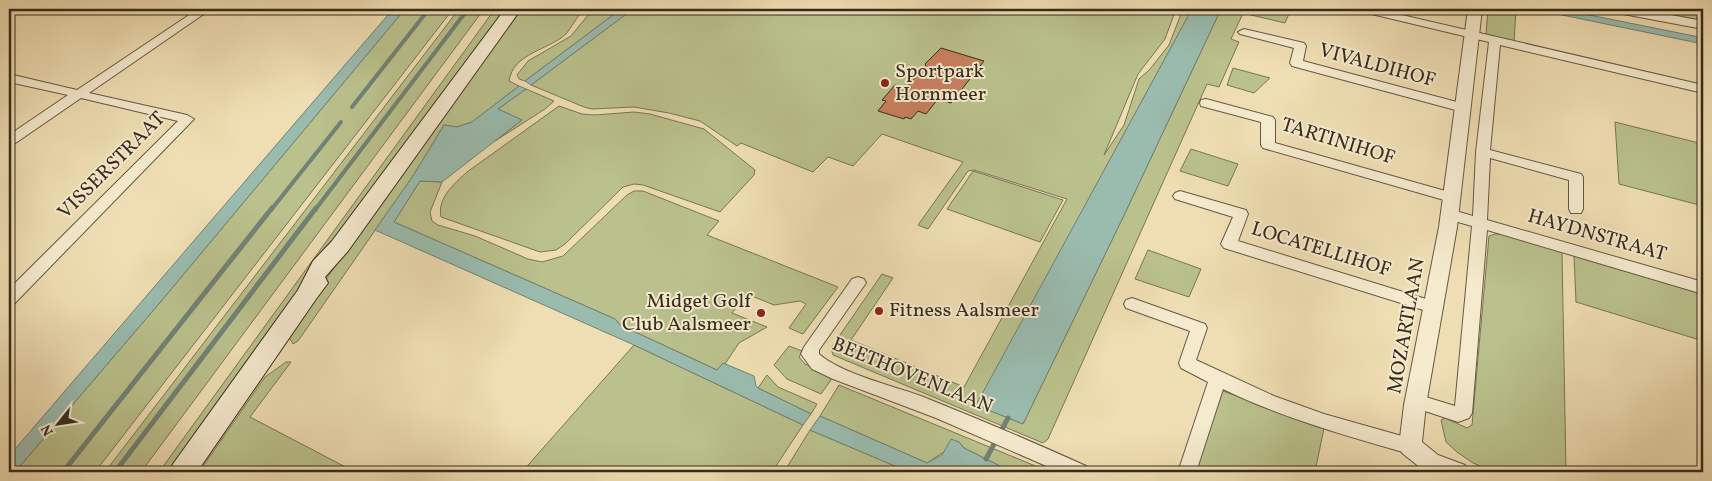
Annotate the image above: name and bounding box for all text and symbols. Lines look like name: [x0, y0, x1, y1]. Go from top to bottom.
street label: VIVALDIHOF: [1316, 37, 1438, 95]
place label: Sportpark Hornmeer: [895, 58, 986, 109]
marker: Sportpark Hornmeer: [879, 77, 891, 89]
street label: VISSERSTRAAT: [52, 106, 172, 226]
street label: TARTINIHOF: [1278, 111, 1398, 173]
street label: HAYDNSTRAAT: [1524, 203, 1670, 269]
street label: LOCATELLIHOF: [1248, 215, 1394, 285]
street label: MOZARTLAAN: [1381, 256, 1433, 396]
place label: Midget Golf Club Aalsmeer: [622, 288, 753, 339]
place label: Fitness Aalsmeer: [889, 297, 1039, 325]
marker: Fitness Aalsmeer: [873, 305, 885, 317]
marker: Midget Golf Club Aalsmeer: [755, 307, 767, 319]
street label: BEETHOVENLAAN: [827, 331, 997, 421]
north arrow: [32, 398, 82, 448]
text: N: [37, 421, 59, 439]

